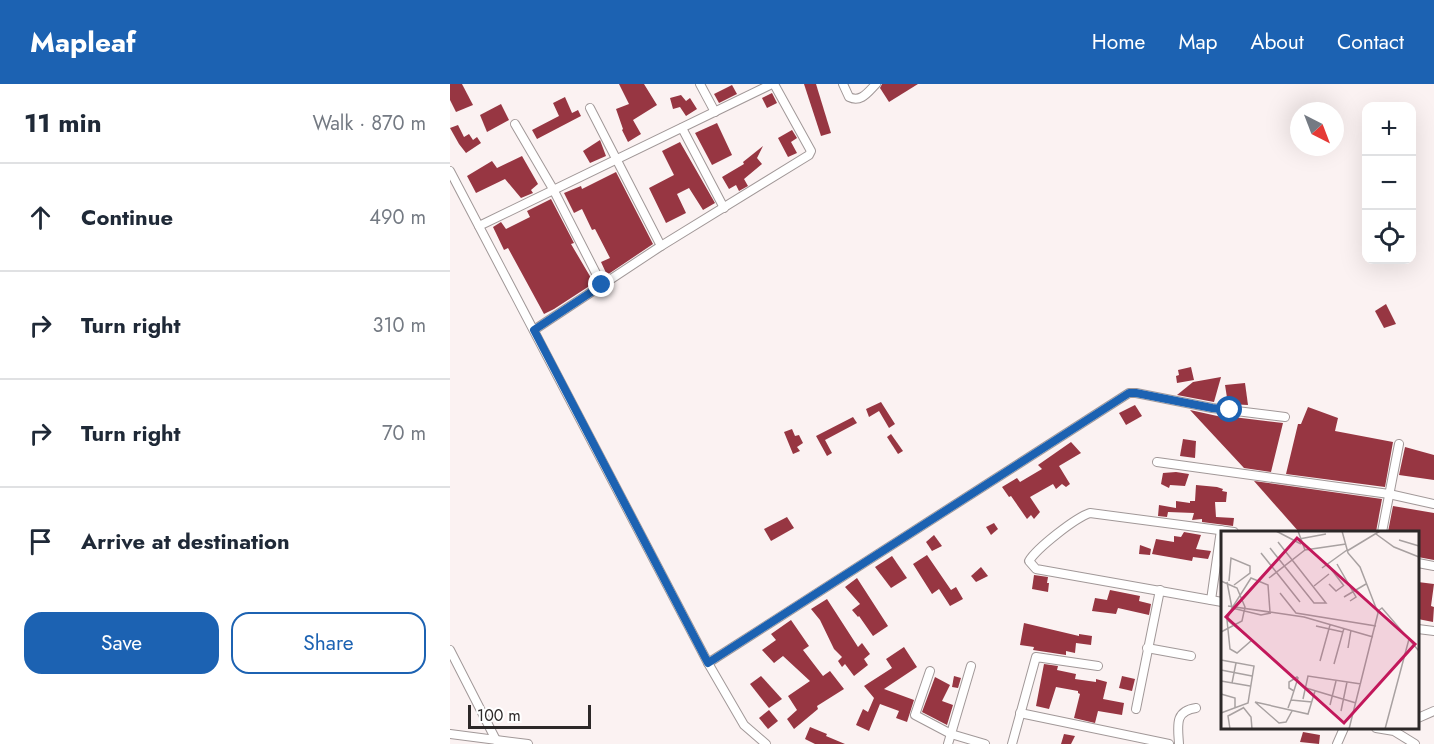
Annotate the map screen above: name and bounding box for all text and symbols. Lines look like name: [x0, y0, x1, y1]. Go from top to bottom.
text: Mapleaf: [30, 22, 136, 63]
text: Home: [1092, 27, 1145, 57]
text: Map: [1178, 27, 1218, 57]
text: About: [1251, 27, 1304, 57]
text: Contact: [1337, 27, 1404, 57]
north arrow: [1290, 102, 1344, 156]
map controls: [1362, 102, 1416, 264]
button: +: [1362, 102, 1416, 156]
text: 11 min: [24, 104, 102, 142]
text: Walk · 870 m: [312, 109, 426, 138]
button: −: [1362, 156, 1416, 210]
icon: ahead: [24, 201, 57, 234]
text: Continue: [81, 201, 173, 233]
text: 490 m: [369, 203, 426, 232]
button: locate: [1362, 210, 1416, 264]
route end: [588, 271, 614, 297]
icon: right: [24, 309, 57, 342]
text: Turn right: [81, 309, 181, 341]
text: 310 m: [372, 311, 426, 340]
route start: [1216, 396, 1242, 422]
icon: right: [24, 417, 57, 450]
text: Turn right: [81, 417, 181, 449]
text: 70 m: [382, 419, 426, 448]
icon: arrive: [24, 525, 57, 558]
text: Arrive at destination: [81, 525, 290, 557]
inset map: [1221, 531, 1419, 729]
button: Save: [24, 612, 219, 674]
button: Share: [231, 612, 426, 674]
scale bar: [468, 702, 591, 730]
text: 100 m: [477, 704, 521, 727]

